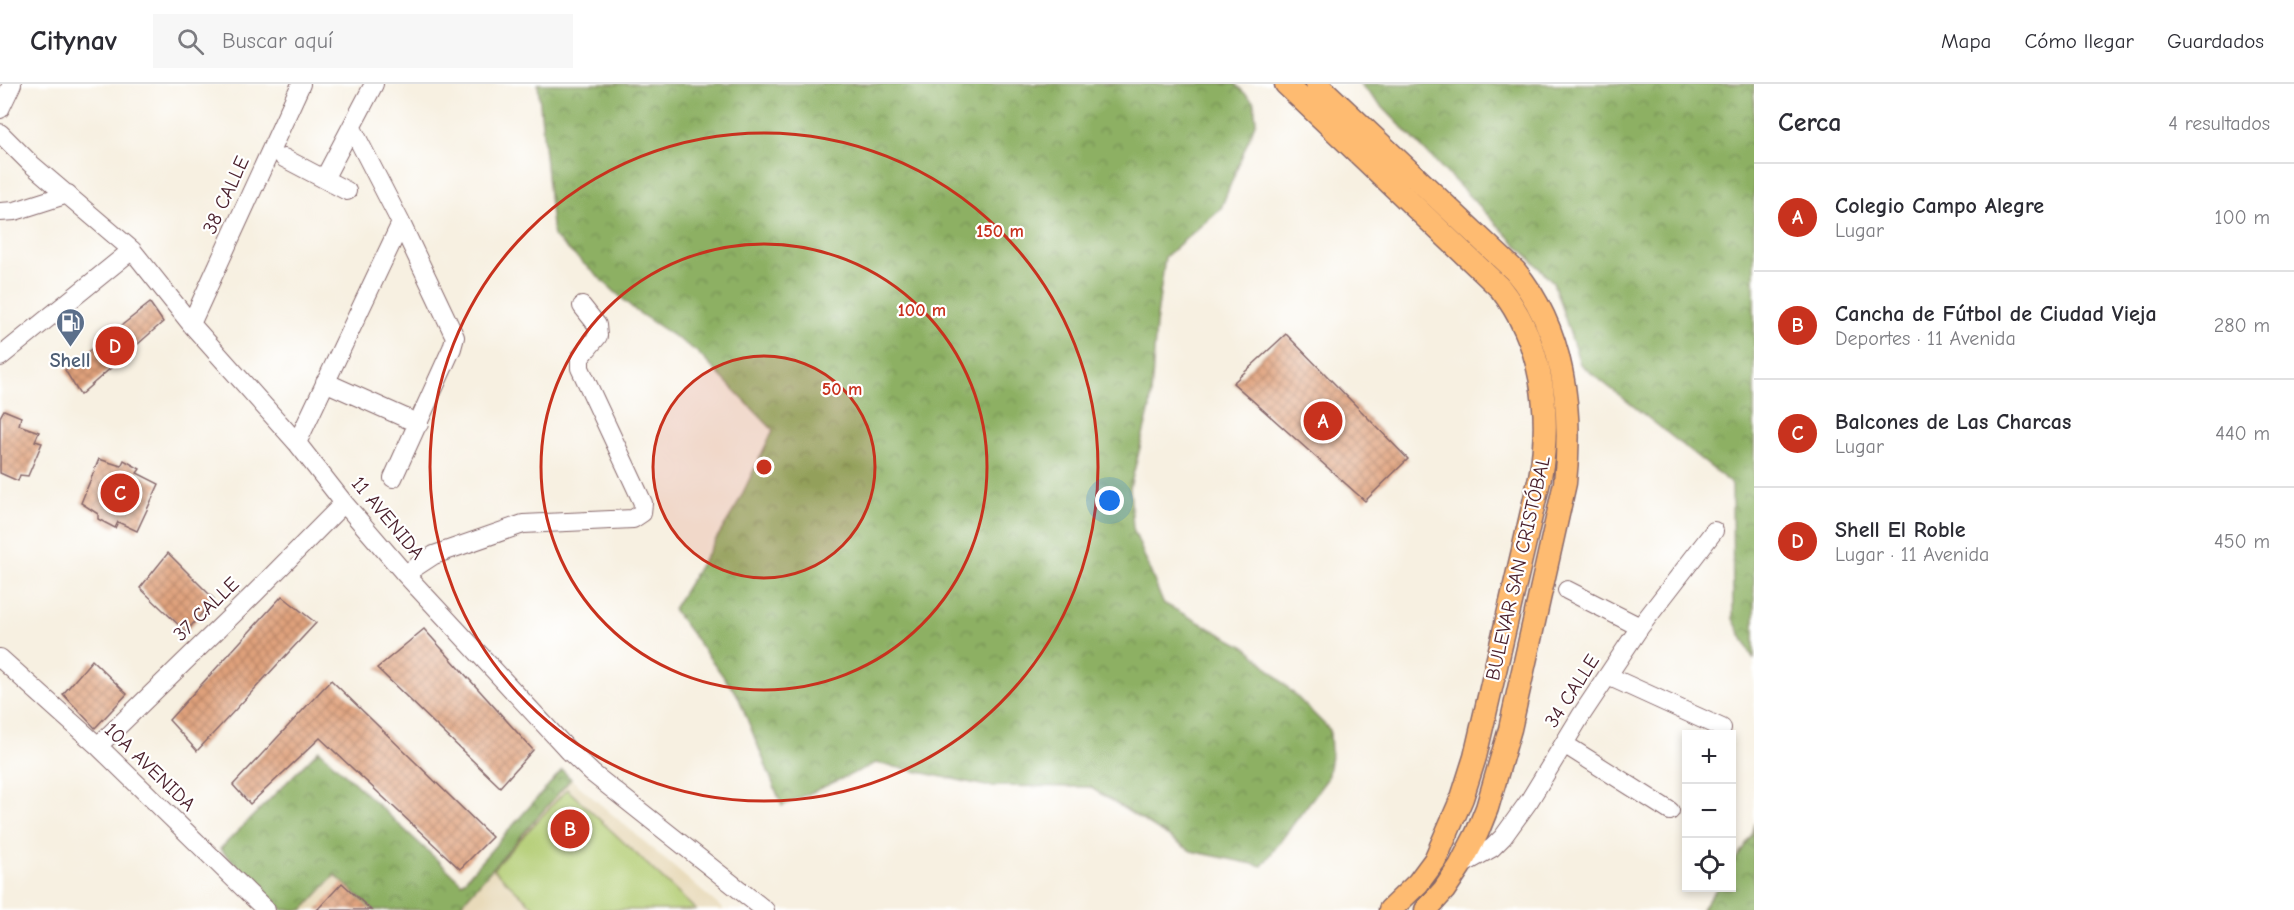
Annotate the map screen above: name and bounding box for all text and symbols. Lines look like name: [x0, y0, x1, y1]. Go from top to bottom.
search box: [153, 14, 573, 68]
text: Citynav: [30, 25, 117, 57]
icon: search: [174, 25, 207, 58]
text: Buscar aquí: [222, 28, 333, 54]
text: Mapa: [1941, 29, 1991, 53]
text: Cómo llegar: [2024, 29, 2134, 53]
text: Guardados: [2167, 29, 2264, 53]
text: Cerca: [1778, 108, 1842, 138]
text: 4 resultados: [2168, 112, 2270, 135]
street label: 38 CALLE: [198, 152, 254, 238]
text: Colegio Campo Alegre: [1835, 193, 2044, 219]
text: A: [1792, 206, 1803, 229]
text: 100 m: [2215, 206, 2270, 229]
text: Lugar: [1835, 219, 1884, 242]
text: 150 m: [976, 221, 1024, 242]
text: 100 m: [898, 300, 946, 321]
text: Cancha de Fútbol de Ciudad Vieja: [1835, 301, 2157, 327]
fuel station icon: Shell: [54, 306, 86, 348]
text: B: [1791, 314, 1804, 337]
text: 280 m: [2214, 314, 2270, 337]
pin: D: [96, 324, 134, 368]
text: Deportes · 11 Avenida: [1835, 327, 2016, 350]
place label: Shell: [50, 349, 90, 372]
text: 50 m: [822, 379, 862, 400]
pin: A: [1304, 398, 1342, 444]
text: Balcones de Las Charcas: [1835, 409, 2071, 435]
text: C: [1791, 422, 1804, 445]
text: 440 m: [2215, 422, 2270, 445]
text: Lugar: [1835, 435, 1884, 458]
street label: BULEVAR SAN CRISTÓBAL: [1480, 453, 1555, 683]
centre of rings: [754, 457, 774, 477]
pin: C: [100, 470, 140, 516]
street label: 11 AVENIDA: [347, 472, 430, 564]
your location: [1095, 486, 1124, 515]
text: Shell El Roble: [1835, 517, 1965, 543]
text: D: [1791, 530, 1804, 553]
text: 450 m: [2214, 530, 2270, 553]
text: Lugar · 11 Avenida: [1835, 543, 1989, 566]
street label: 37 CALLE: [168, 572, 244, 646]
street label: 34 CALLE: [1540, 650, 1604, 732]
street label: 10A AVENIDA: [100, 718, 200, 816]
map controls: [1682, 730, 1736, 892]
button: +: [1682, 730, 1736, 784]
button: −: [1682, 784, 1736, 838]
pin: B: [550, 806, 590, 852]
button: locate: [1682, 838, 1736, 892]

